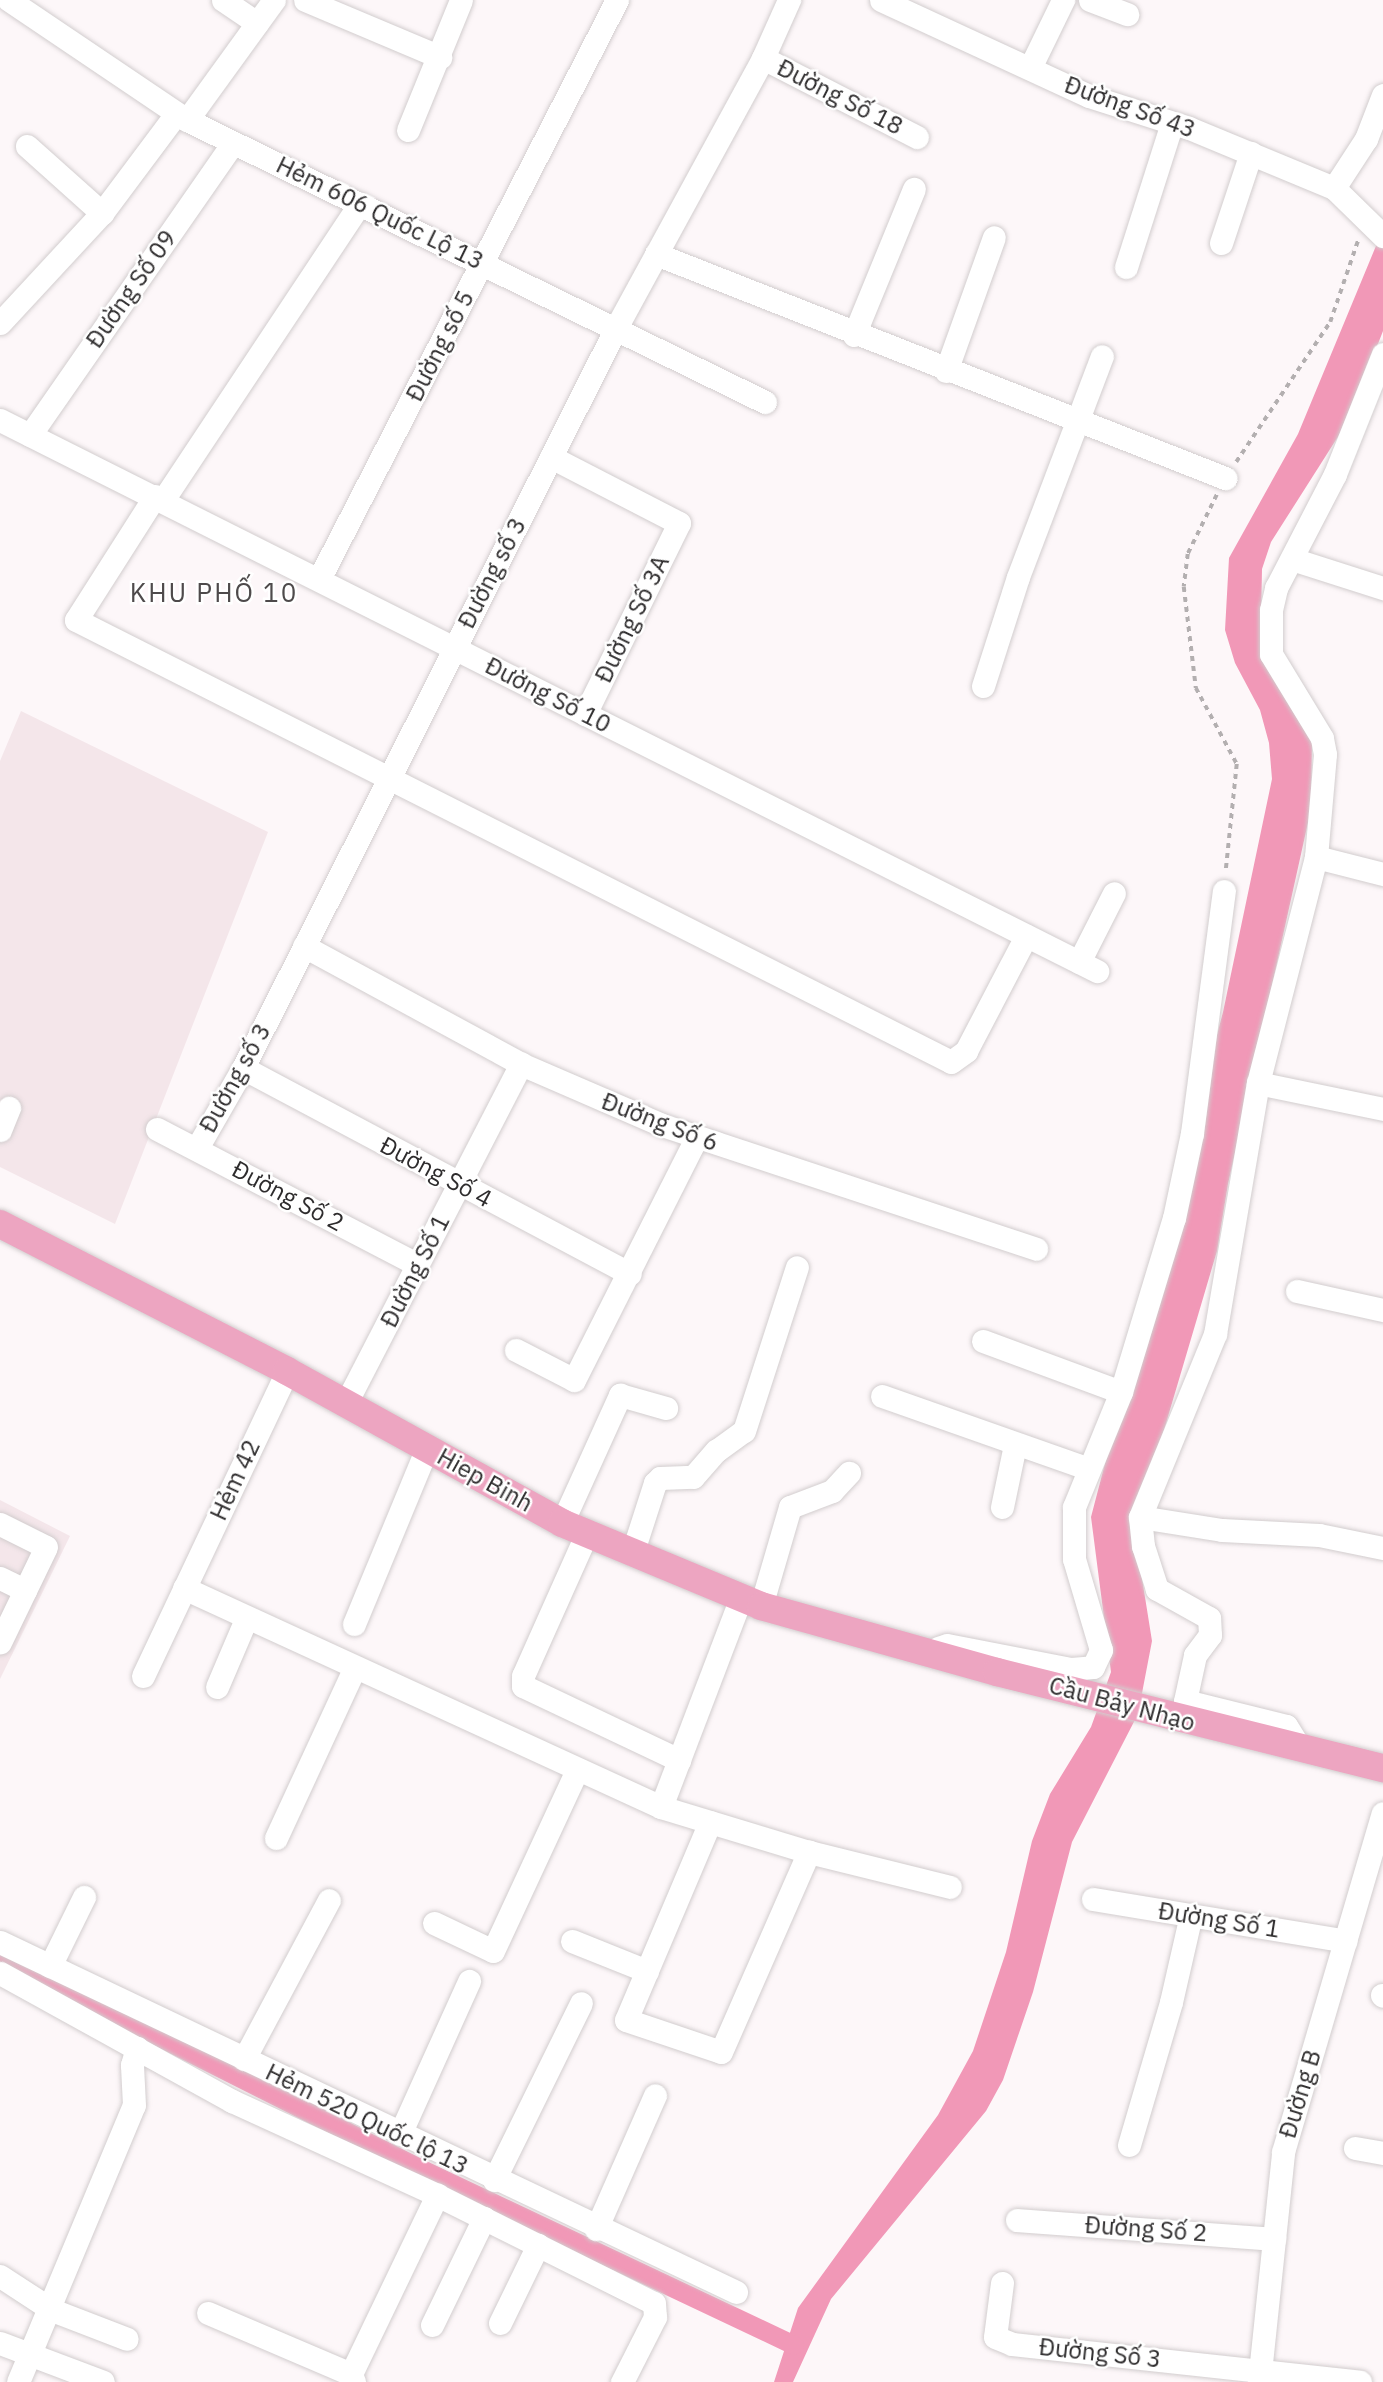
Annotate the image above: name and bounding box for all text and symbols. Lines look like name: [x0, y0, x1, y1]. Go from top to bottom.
street label: Đường Số 18: [772, 53, 908, 141]
street label: Đường Số 43: [1061, 70, 1199, 144]
street label: Hẻm 606 Quốc Lộ 13: [272, 150, 488, 276]
street label: Đường Số 09: [80, 225, 182, 353]
street label: Đường số 5: [400, 286, 480, 406]
street label: Đường số 3: [452, 513, 532, 633]
street label: Đường Số 3A: [589, 551, 675, 687]
district label: KHU PHỐ 10: [131, 577, 297, 609]
street label: Đường Số 10: [480, 651, 616, 739]
street label: Đường số 3: [193, 1018, 277, 1138]
street label: Đường Số 6: [598, 1087, 722, 1157]
street label: Đường Số 4: [375, 1130, 497, 1214]
street label: Đường Số 2: [227, 1154, 349, 1238]
street label: Đường Số 1: [374, 1210, 456, 1332]
street label: Hẻm 42: [204, 1435, 266, 1525]
street label: Hiep Binh: [432, 1442, 538, 1518]
street label: Cầu Bảy Nhạo: [1046, 1671, 1198, 1737]
street label: Đường Số 1: [1156, 1896, 1282, 1944]
street label: Đường B: [1273, 2046, 1327, 2142]
street label: Hẻm 520 Quốc lộ 13: [261, 2057, 473, 2181]
street label: Đường Số 2: [1084, 2210, 1208, 2248]
street label: Đường Số 3: [1037, 2332, 1163, 2374]

